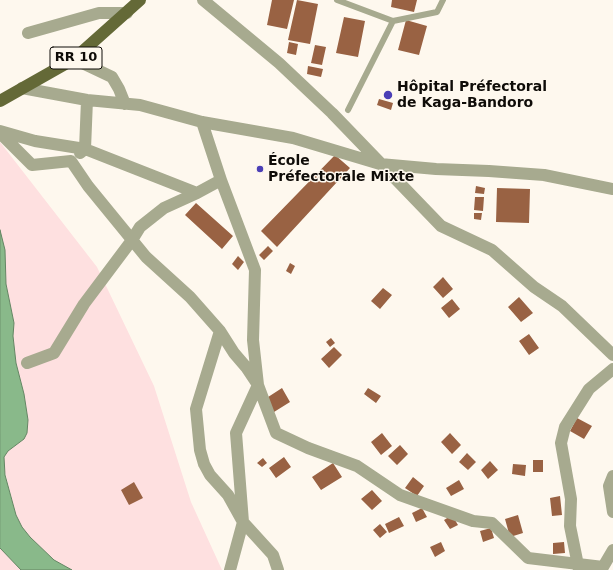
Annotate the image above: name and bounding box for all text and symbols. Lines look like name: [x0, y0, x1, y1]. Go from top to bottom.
road number: RR 10: [50, 47, 102, 69]
place label: Hôpital Préfectoral de Kaga-Bandoro: [397, 79, 547, 112]
marker: Hôpital Préfectoral de Kaga-Bandoro: [382, 89, 394, 101]
place label: École Préfectorale Mixte: [268, 153, 414, 186]
marker: École Préfectorale Mixte: [255, 164, 265, 174]

